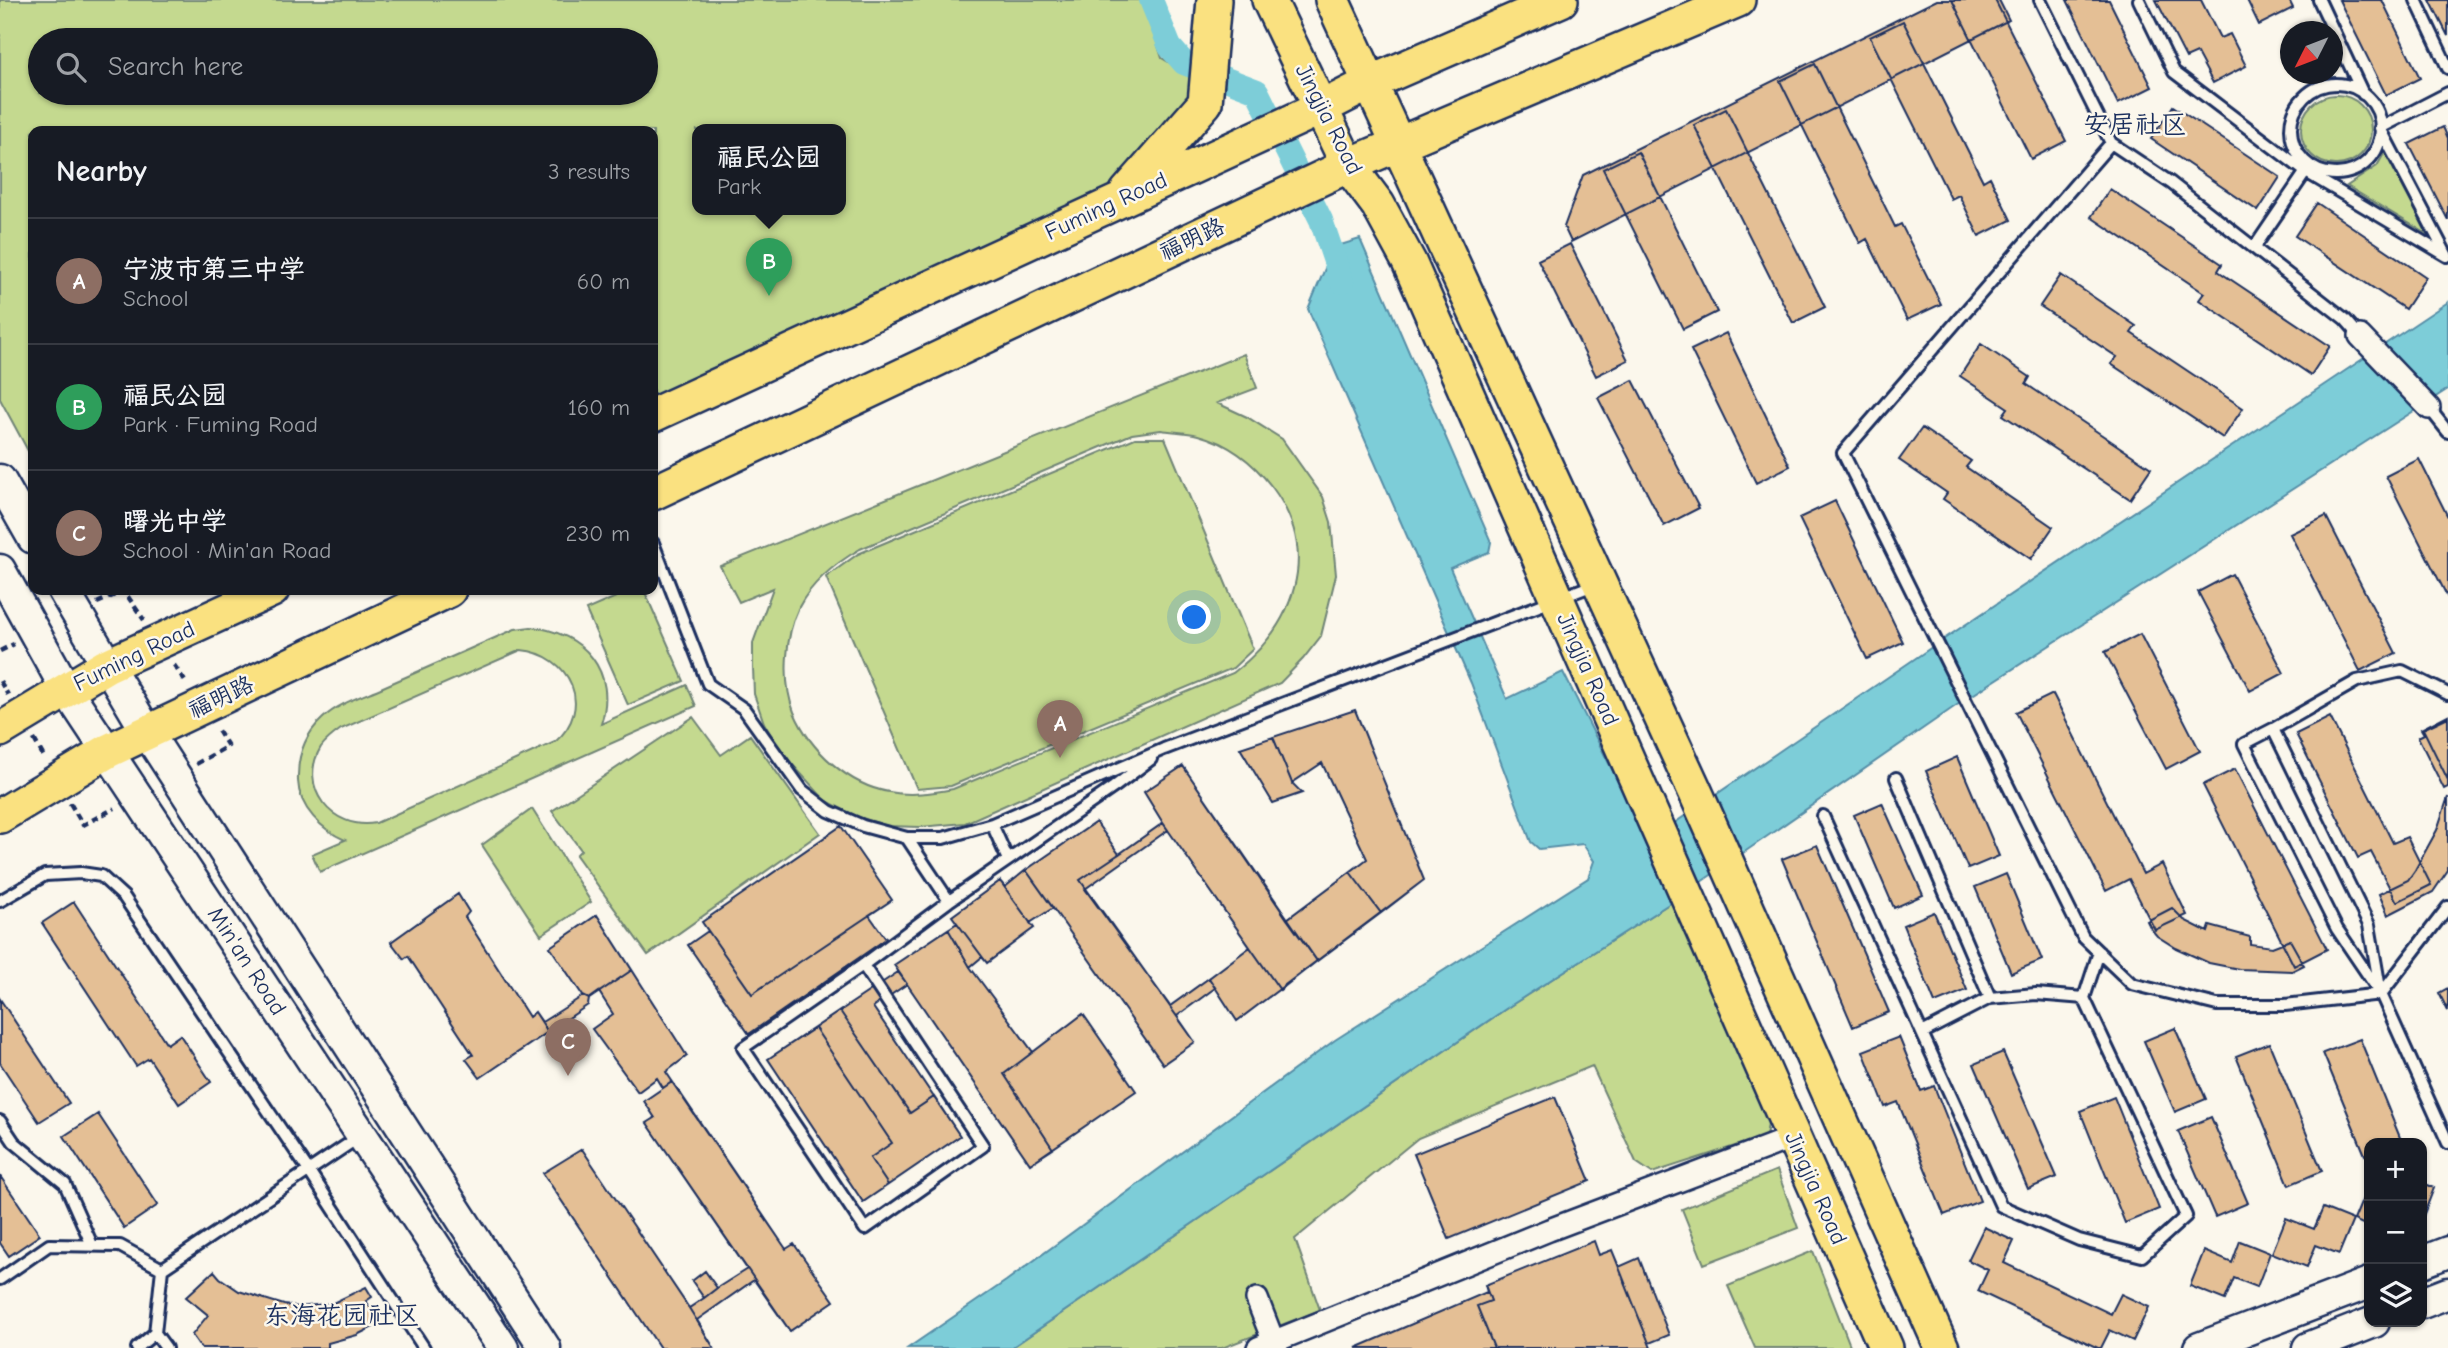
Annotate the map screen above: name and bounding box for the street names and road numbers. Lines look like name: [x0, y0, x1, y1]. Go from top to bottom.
street label: Jingjia Road: [1290, 59, 1368, 179]
street label: Fuming Road: [1041, 166, 1171, 246]
street label: 福明路: [1155, 212, 1229, 266]
street label: Jingjia Road: [1551, 608, 1625, 730]
street label: Fuming Road: [69, 615, 199, 697]
street label: 福明路: [184, 670, 258, 724]
street label: Min'an Road: [202, 902, 292, 1020]
street label: Jingjia Road: [1779, 1127, 1853, 1249]

